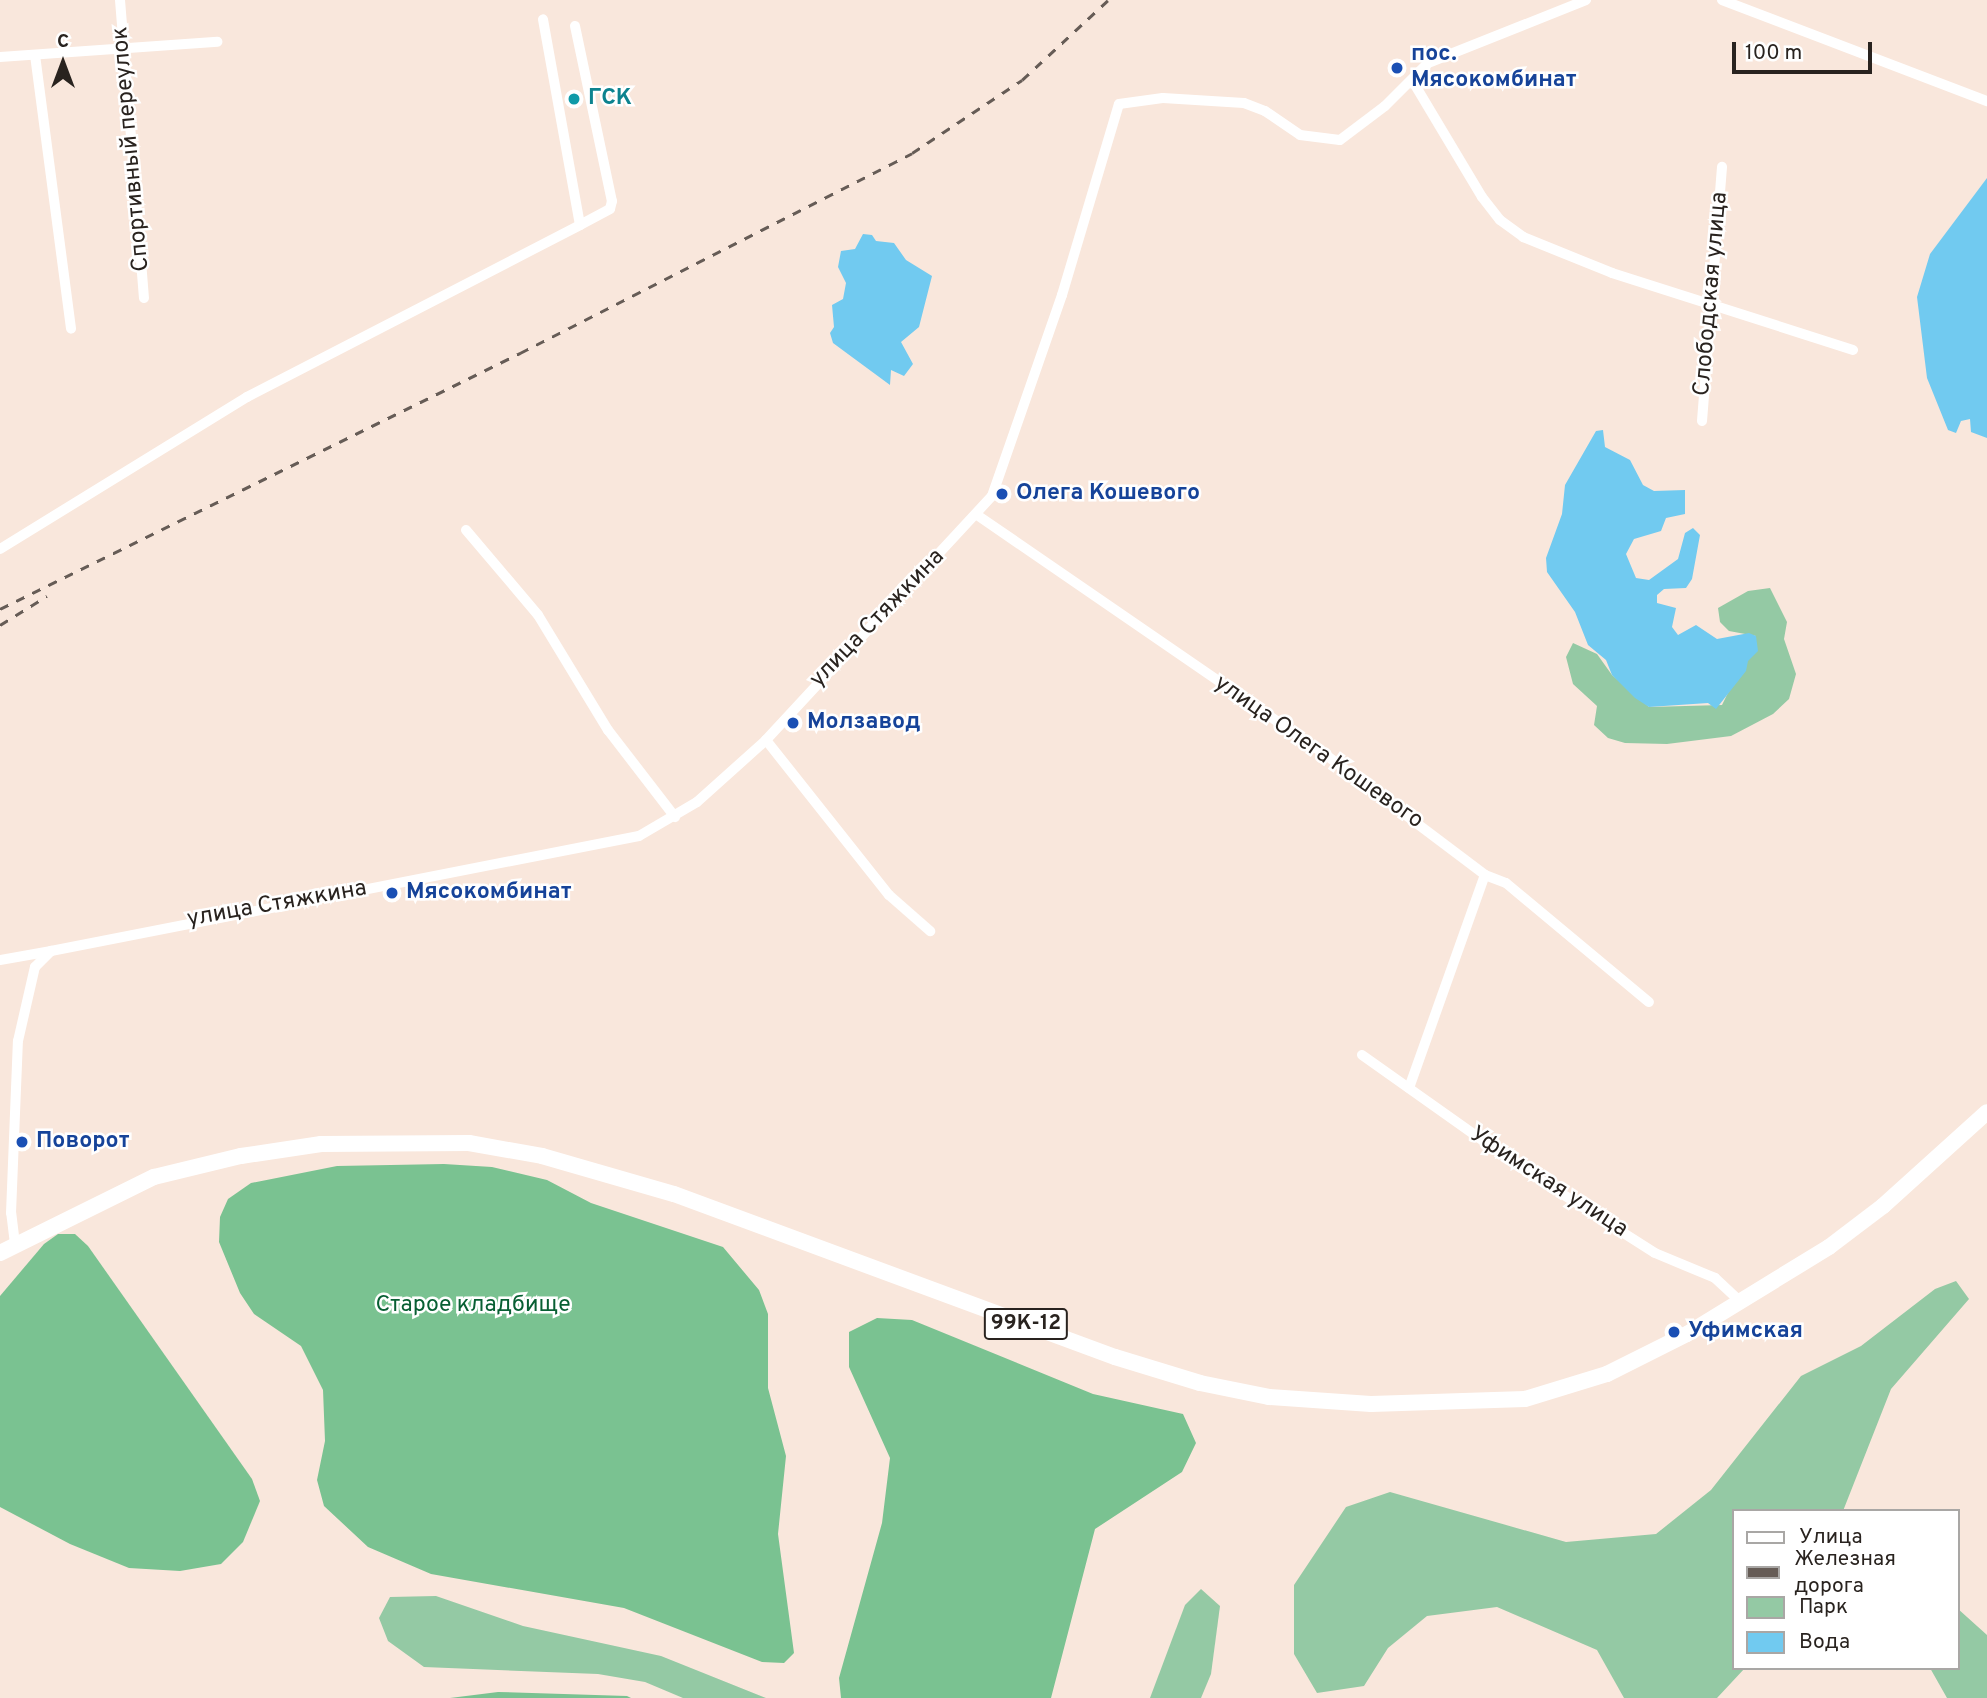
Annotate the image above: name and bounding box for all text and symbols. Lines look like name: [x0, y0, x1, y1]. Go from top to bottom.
street label: Спортивный переулок: [108, 25, 156, 273]
north arrow: [28, 28, 98, 98]
scale bar: [1735, 28, 1875, 72]
text: С: [57, 30, 69, 54]
text: 100 m: [1745, 40, 1802, 67]
place label: пос. Мясокомбинат: [1411, 41, 1577, 95]
marker: пос. Мясокомбинат: [1389, 60, 1405, 76]
place label: ГСК: [588, 85, 632, 113]
marker: ГСК: [566, 91, 582, 107]
street label: Слободская улица: [1689, 191, 1735, 397]
place label: Олега Кошевого: [1016, 480, 1200, 508]
marker: Олега Кошевого: [994, 486, 1010, 502]
street label: улица Стяжкина: [805, 544, 951, 694]
street label: улица Олега Кошевого: [1208, 670, 1428, 836]
place label: Молзавод: [807, 709, 920, 737]
marker: Молзавод: [785, 715, 801, 731]
street label: улица Стяжкина: [185, 876, 369, 934]
place label: Мясокомбинат: [406, 879, 572, 907]
marker: Мясокомбинат: [384, 885, 400, 901]
street label: Уфимская улица: [1464, 1122, 1632, 1244]
place label: Поворот: [36, 1128, 129, 1156]
marker: Поворот: [14, 1134, 30, 1150]
park label: Старое кладбище: [375, 1292, 571, 1320]
road number: 99К-12: [982, 1306, 1070, 1342]
place label: Уфимская: [1688, 1318, 1803, 1346]
marker: Уфимская: [1666, 1324, 1682, 1340]
legend: [1731, 1509, 1959, 1670]
text: Улица: [1799, 1524, 1863, 1551]
text: Железная дорога: [1794, 1546, 1896, 1600]
text: Парк: [1799, 1594, 1848, 1621]
text: Вода: [1799, 1629, 1850, 1656]

